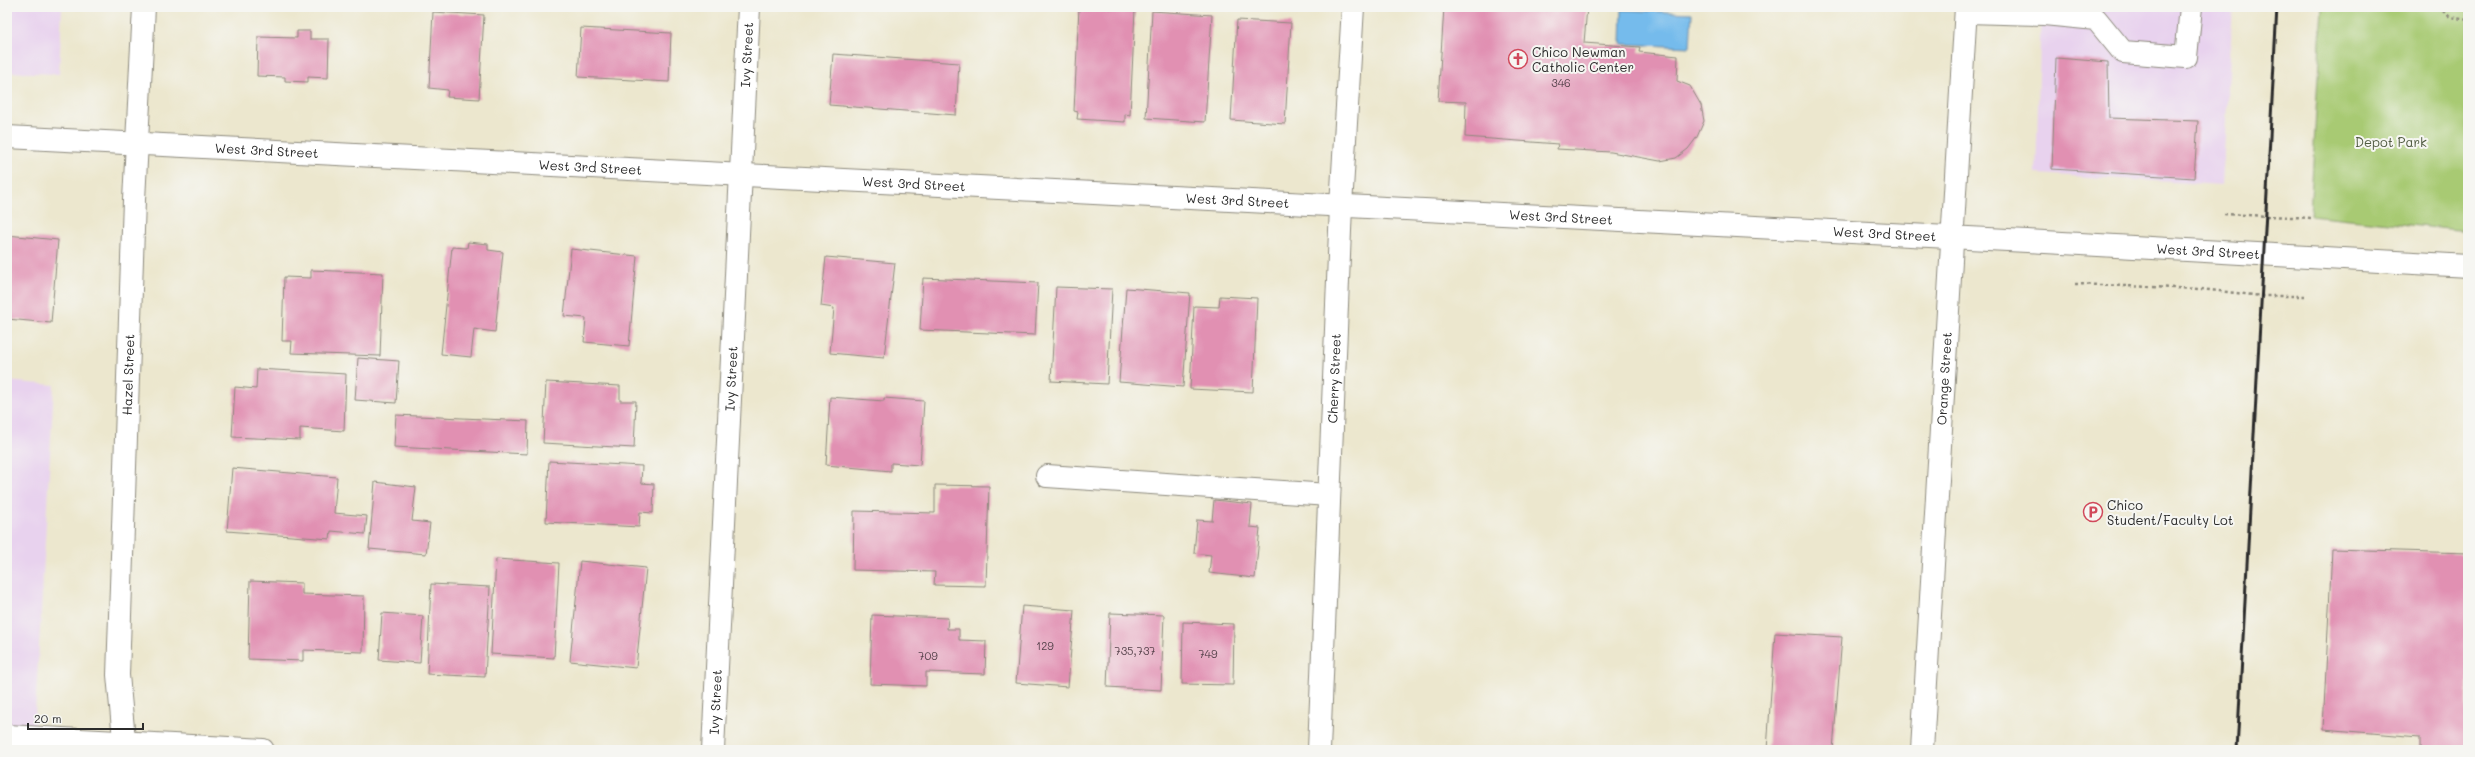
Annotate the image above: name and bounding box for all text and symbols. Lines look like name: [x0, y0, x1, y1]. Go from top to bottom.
street label: Ivy Street: [736, 22, 756, 88]
place label: Chico Newman Catholic Center: [1532, 43, 1634, 75]
church icon: Chico Newman Catholic Center: [1507, 48, 1529, 70]
house number: 346: [1551, 75, 1571, 90]
park label: Depot Park: [2355, 133, 2427, 150]
street label: West 3rd Street: [214, 139, 319, 161]
street label: West 3rd Street: [538, 155, 643, 178]
street label: West 3rd Street: [862, 172, 966, 194]
street label: West 3rd Street: [1185, 189, 1290, 211]
street label: West 3rd Street: [1509, 205, 1613, 228]
street label: West 3rd Street: [1832, 222, 1937, 244]
street label: West 3rd Street: [2156, 239, 2261, 262]
street label: Orange Street: [1932, 331, 1955, 426]
street label: Hazel Street: [118, 333, 137, 416]
street label: Cherry Street: [1323, 333, 1344, 424]
street label: Ivy Street: [720, 345, 741, 411]
place label: Chico Student/Faculty Lot: [2107, 496, 2234, 528]
parking icon: Chico Student/Faculty Lot: [2082, 501, 2104, 523]
house number: 129: [1036, 638, 1054, 653]
house number: 735,737: [1115, 643, 1155, 658]
house number: 749: [1198, 646, 1218, 661]
house number: 709: [918, 648, 938, 663]
street label: Ivy Street: [705, 669, 725, 735]
scale bar: [28, 705, 143, 731]
text: 20 m: [34, 710, 62, 726]

